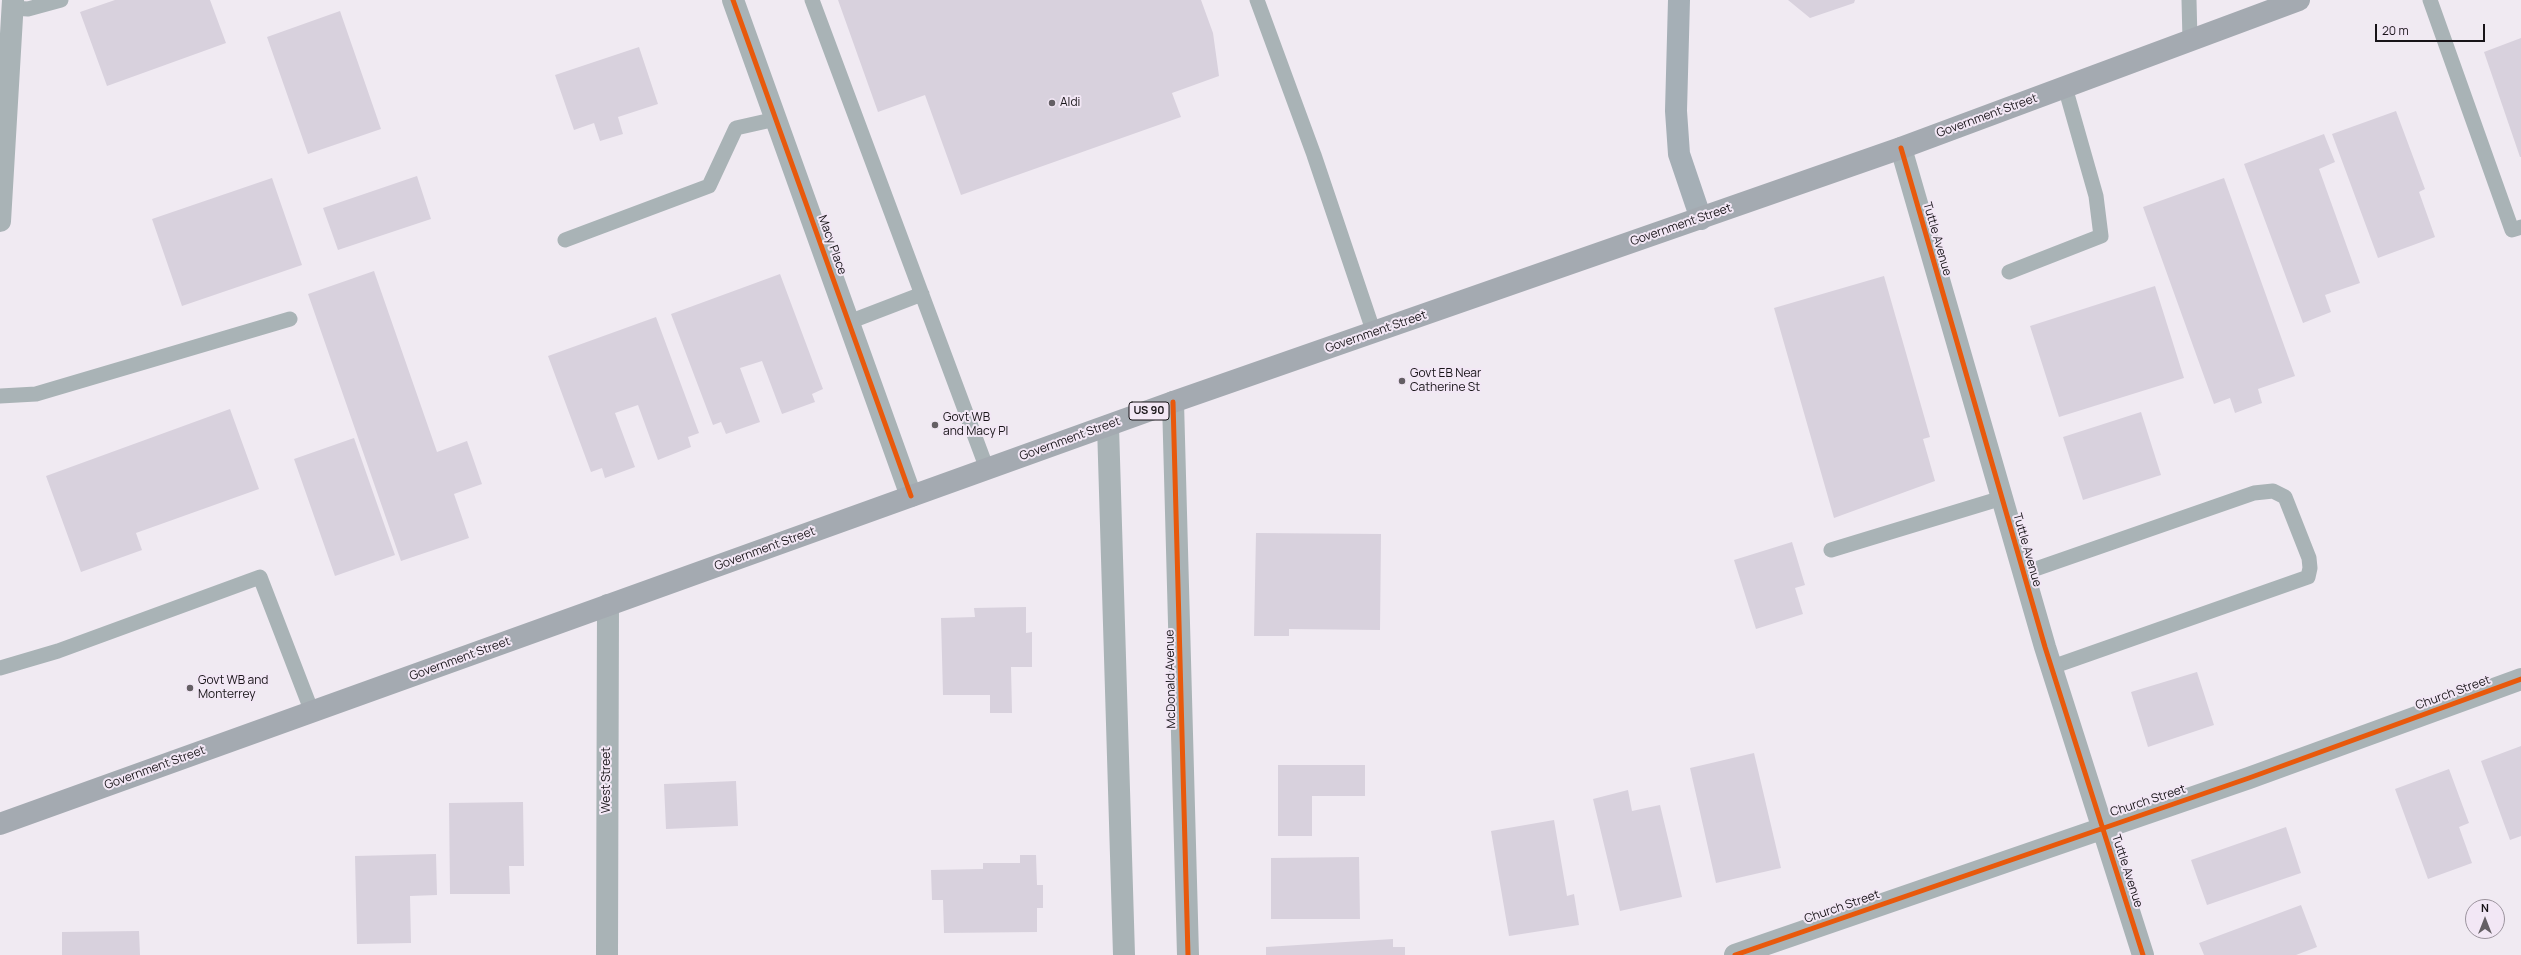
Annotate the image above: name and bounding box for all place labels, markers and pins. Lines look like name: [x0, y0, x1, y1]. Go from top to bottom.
place label: Aldi: [1060, 96, 1080, 110]
marker: Aldi: [1047, 98, 1057, 108]
place label: Govt EB Near Catherine St: [1410, 367, 1481, 395]
marker: Govt EB Near Catherine St: [1397, 376, 1407, 386]
place label: Govt WB and Macy Pl: [943, 411, 1008, 439]
marker: Govt WB and Macy Pl: [930, 420, 940, 430]
place label: Govt WB and Monterrey: [198, 674, 268, 702]
marker: Govt WB and Monterrey: [185, 683, 195, 693]

